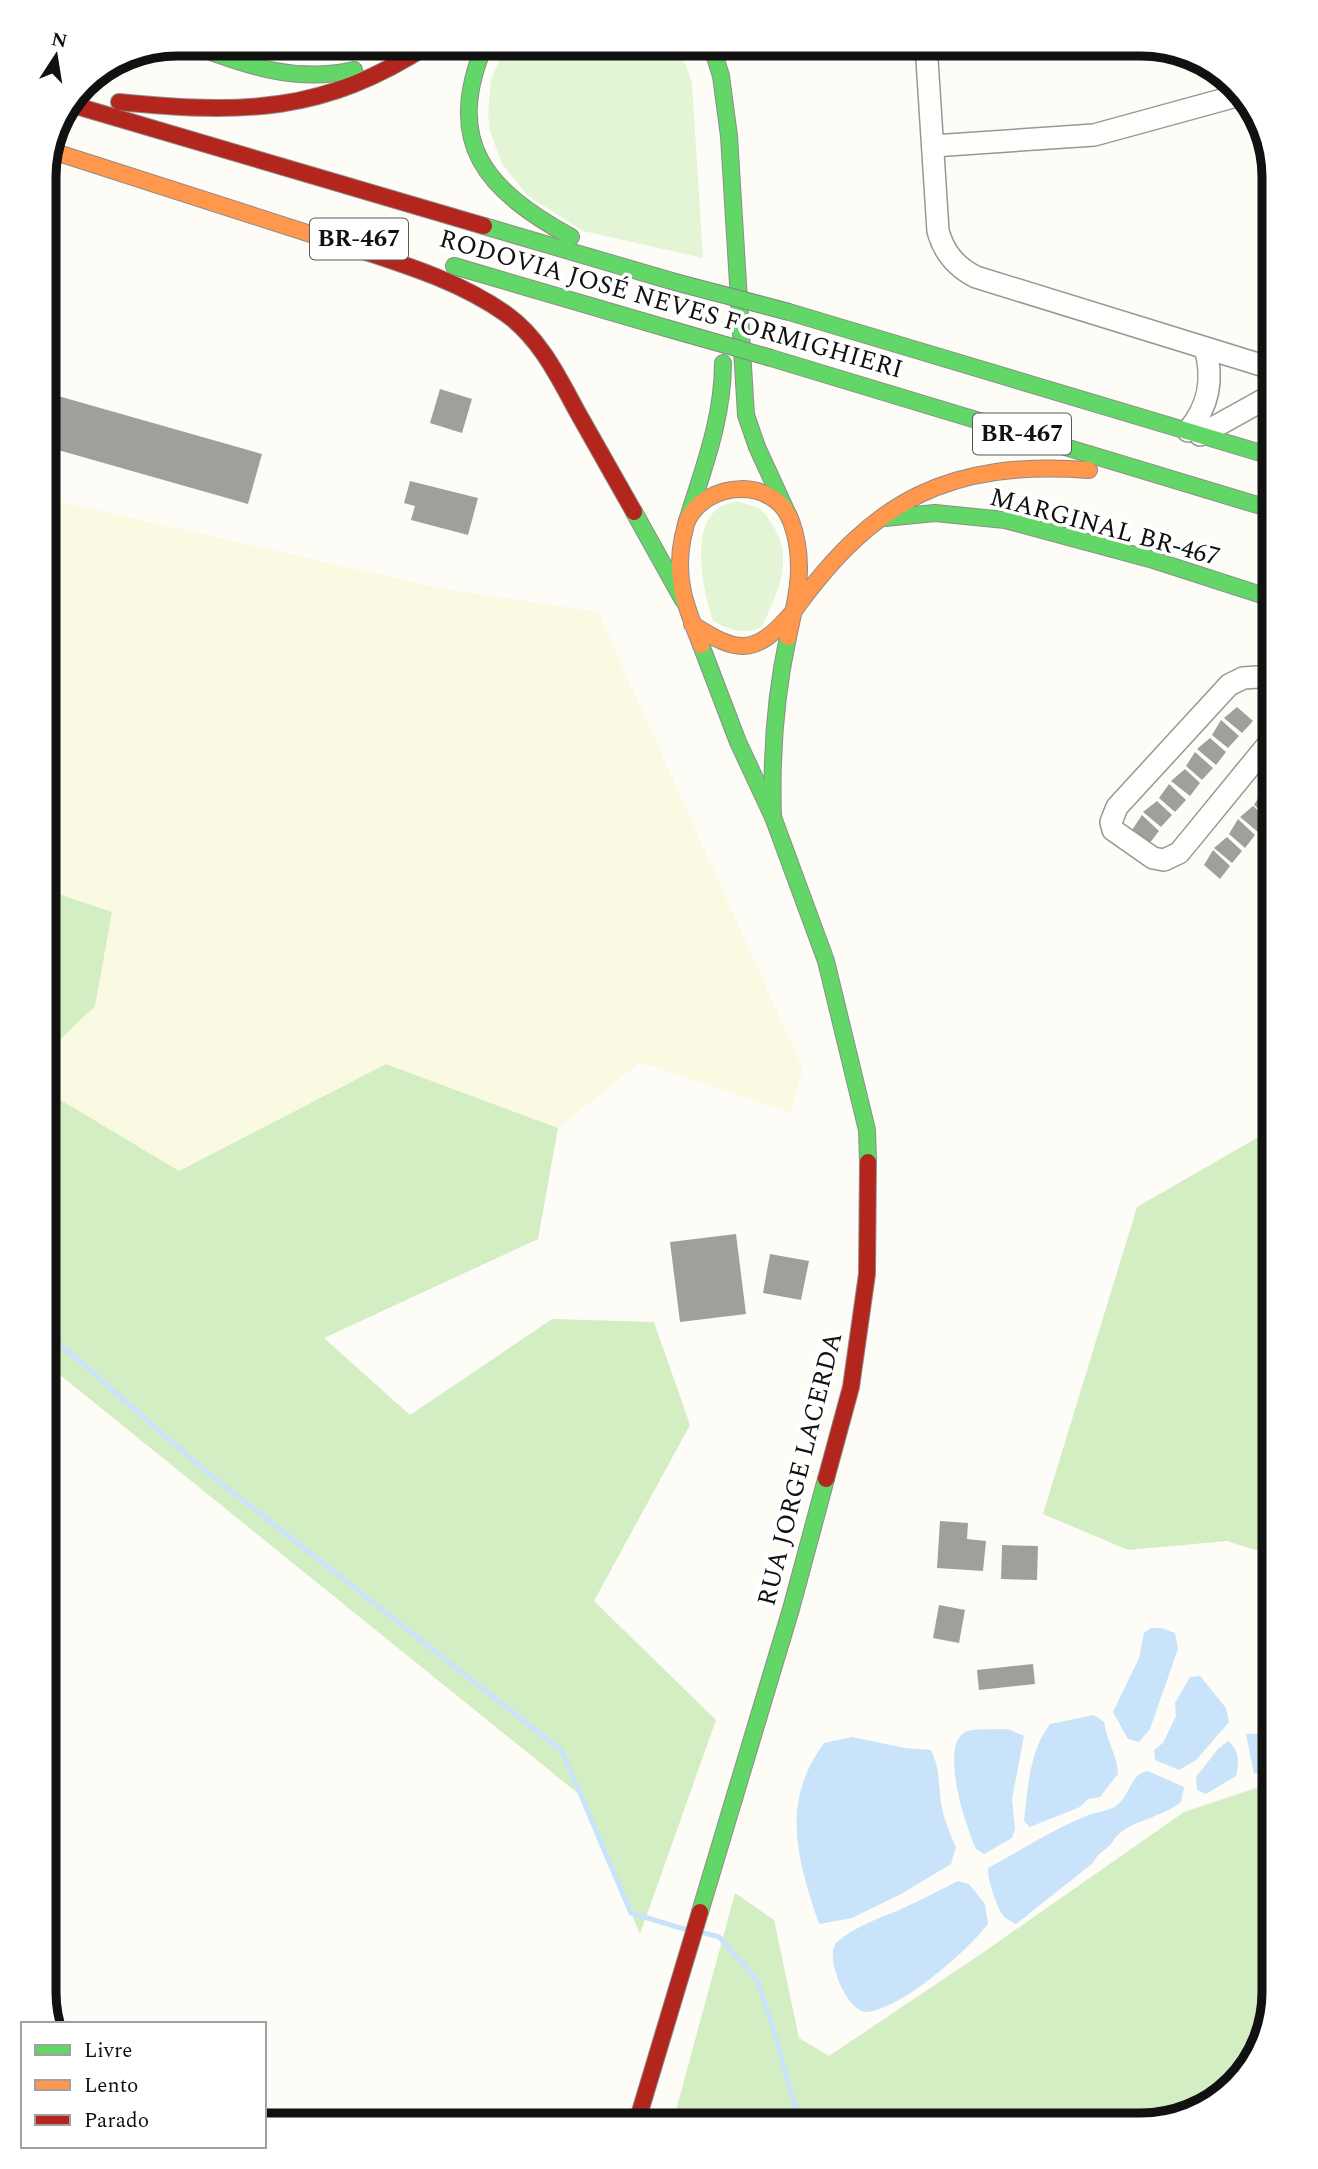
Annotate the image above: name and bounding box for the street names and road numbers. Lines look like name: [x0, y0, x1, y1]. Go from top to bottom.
street label: RODOVIA JOSÉ NEVES FORMIGHIERI: [434, 218, 908, 390]
road number: BR-467: [310, 219, 408, 260]
road number: BR-467: [973, 414, 1071, 454]
street label: MARGINAL BR-467: [986, 477, 1224, 577]
street label: RUA JORGE LACERDA: [747, 1328, 853, 1610]

